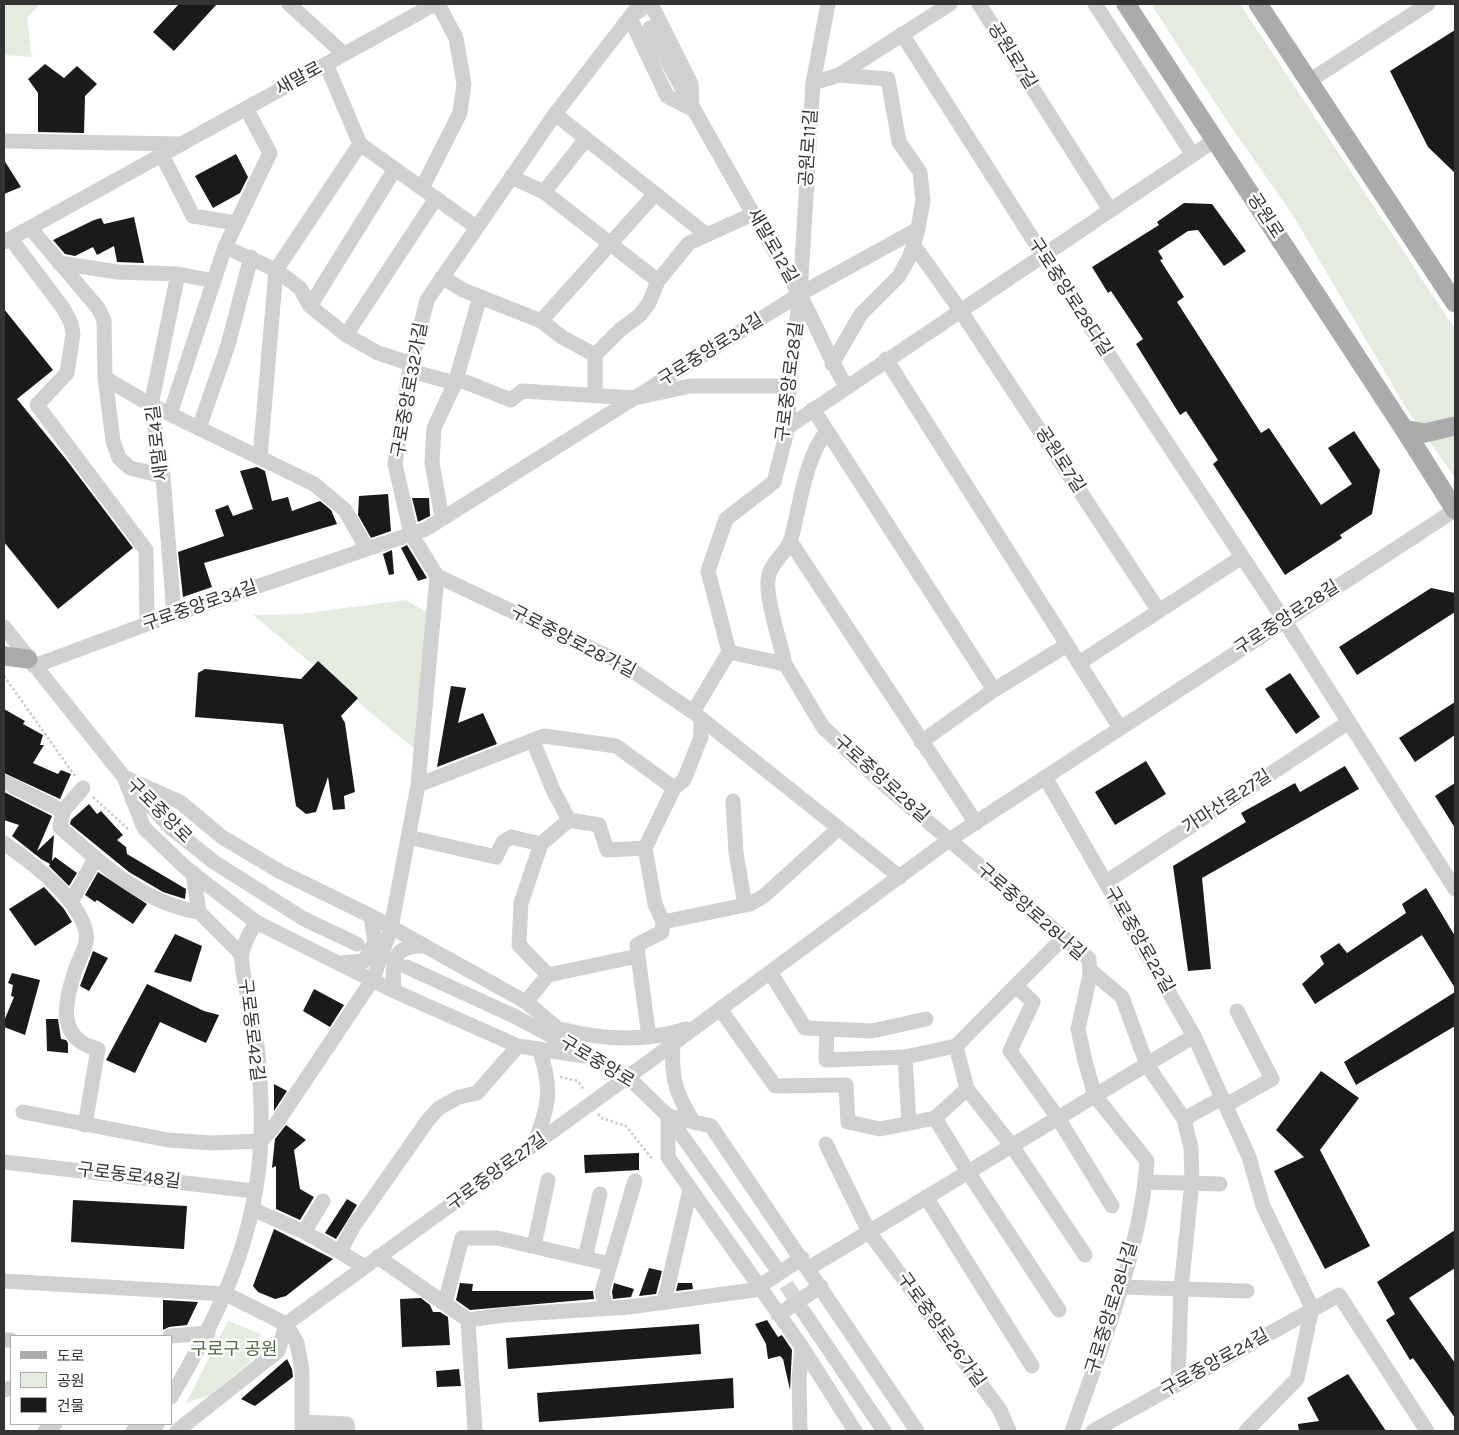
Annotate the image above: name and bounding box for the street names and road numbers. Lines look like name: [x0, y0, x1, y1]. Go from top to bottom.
street label: 공원로7길: [983, 19, 1041, 93]
street label: 새말로: [272, 58, 326, 100]
street label: 공원로11길: [796, 108, 822, 188]
street label: 공원로: [1242, 189, 1288, 243]
street label: 새말로12길: [742, 205, 802, 287]
street label: 구로중앙로28다길: [1024, 233, 1116, 361]
street label: 구로중앙로34길: [654, 309, 768, 391]
street label: 구로중앙로32가길: [387, 321, 433, 459]
street label: 구로중앙로28길: [772, 321, 808, 443]
street label: 새말로4길: [143, 404, 173, 482]
street label: 공원로7길: [1031, 423, 1089, 497]
street label: 구로중앙로34길: [140, 576, 260, 636]
street label: 구로중앙로28길: [1230, 576, 1344, 660]
street label: 구로중앙로28가길: [507, 601, 639, 683]
street label: 구로중앙로28길: [829, 731, 933, 827]
street label: 가마산로27길: [1178, 765, 1276, 839]
street label: 구로중앙로: [122, 774, 196, 848]
street label: 구로중앙로28나길: [972, 859, 1090, 965]
street label: 구로중앙로22길: [1100, 883, 1178, 997]
street label: 구로동로42길: [234, 977, 268, 1083]
street label: 구로중앙로: [556, 1031, 638, 1093]
street label: 구로중앙로27길: [443, 1129, 551, 1215]
street label: 구로동로48길: [76, 1159, 182, 1193]
street label: 구로중앙로28나길: [1082, 1239, 1142, 1377]
street label: 구로중앙로26가길: [892, 1268, 990, 1392]
street label: 구로중앙로24길: [1157, 1325, 1273, 1401]

